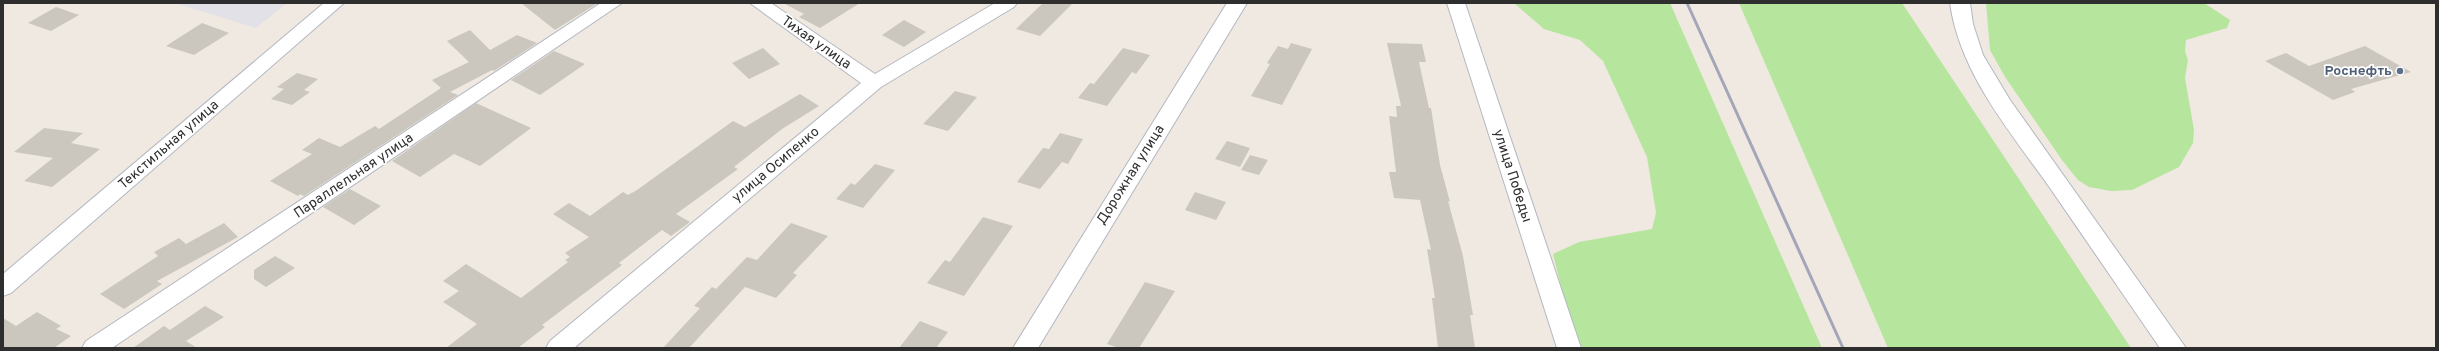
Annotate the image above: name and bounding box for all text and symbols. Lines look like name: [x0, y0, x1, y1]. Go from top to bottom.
street label: Тихая улица: [778, 13, 854, 73]
place label: Роснефть: [2324, 63, 2392, 80]
marker: Роснефть: [2395, 66, 2405, 76]
street label: Текстильная улица: [115, 97, 223, 193]
street label: Дорожная улица: [1093, 122, 1169, 228]
street label: улица Осипенко: [729, 123, 823, 207]
street label: улица Победы: [1489, 127, 1535, 225]
street label: Параллельная улица: [291, 130, 417, 222]

